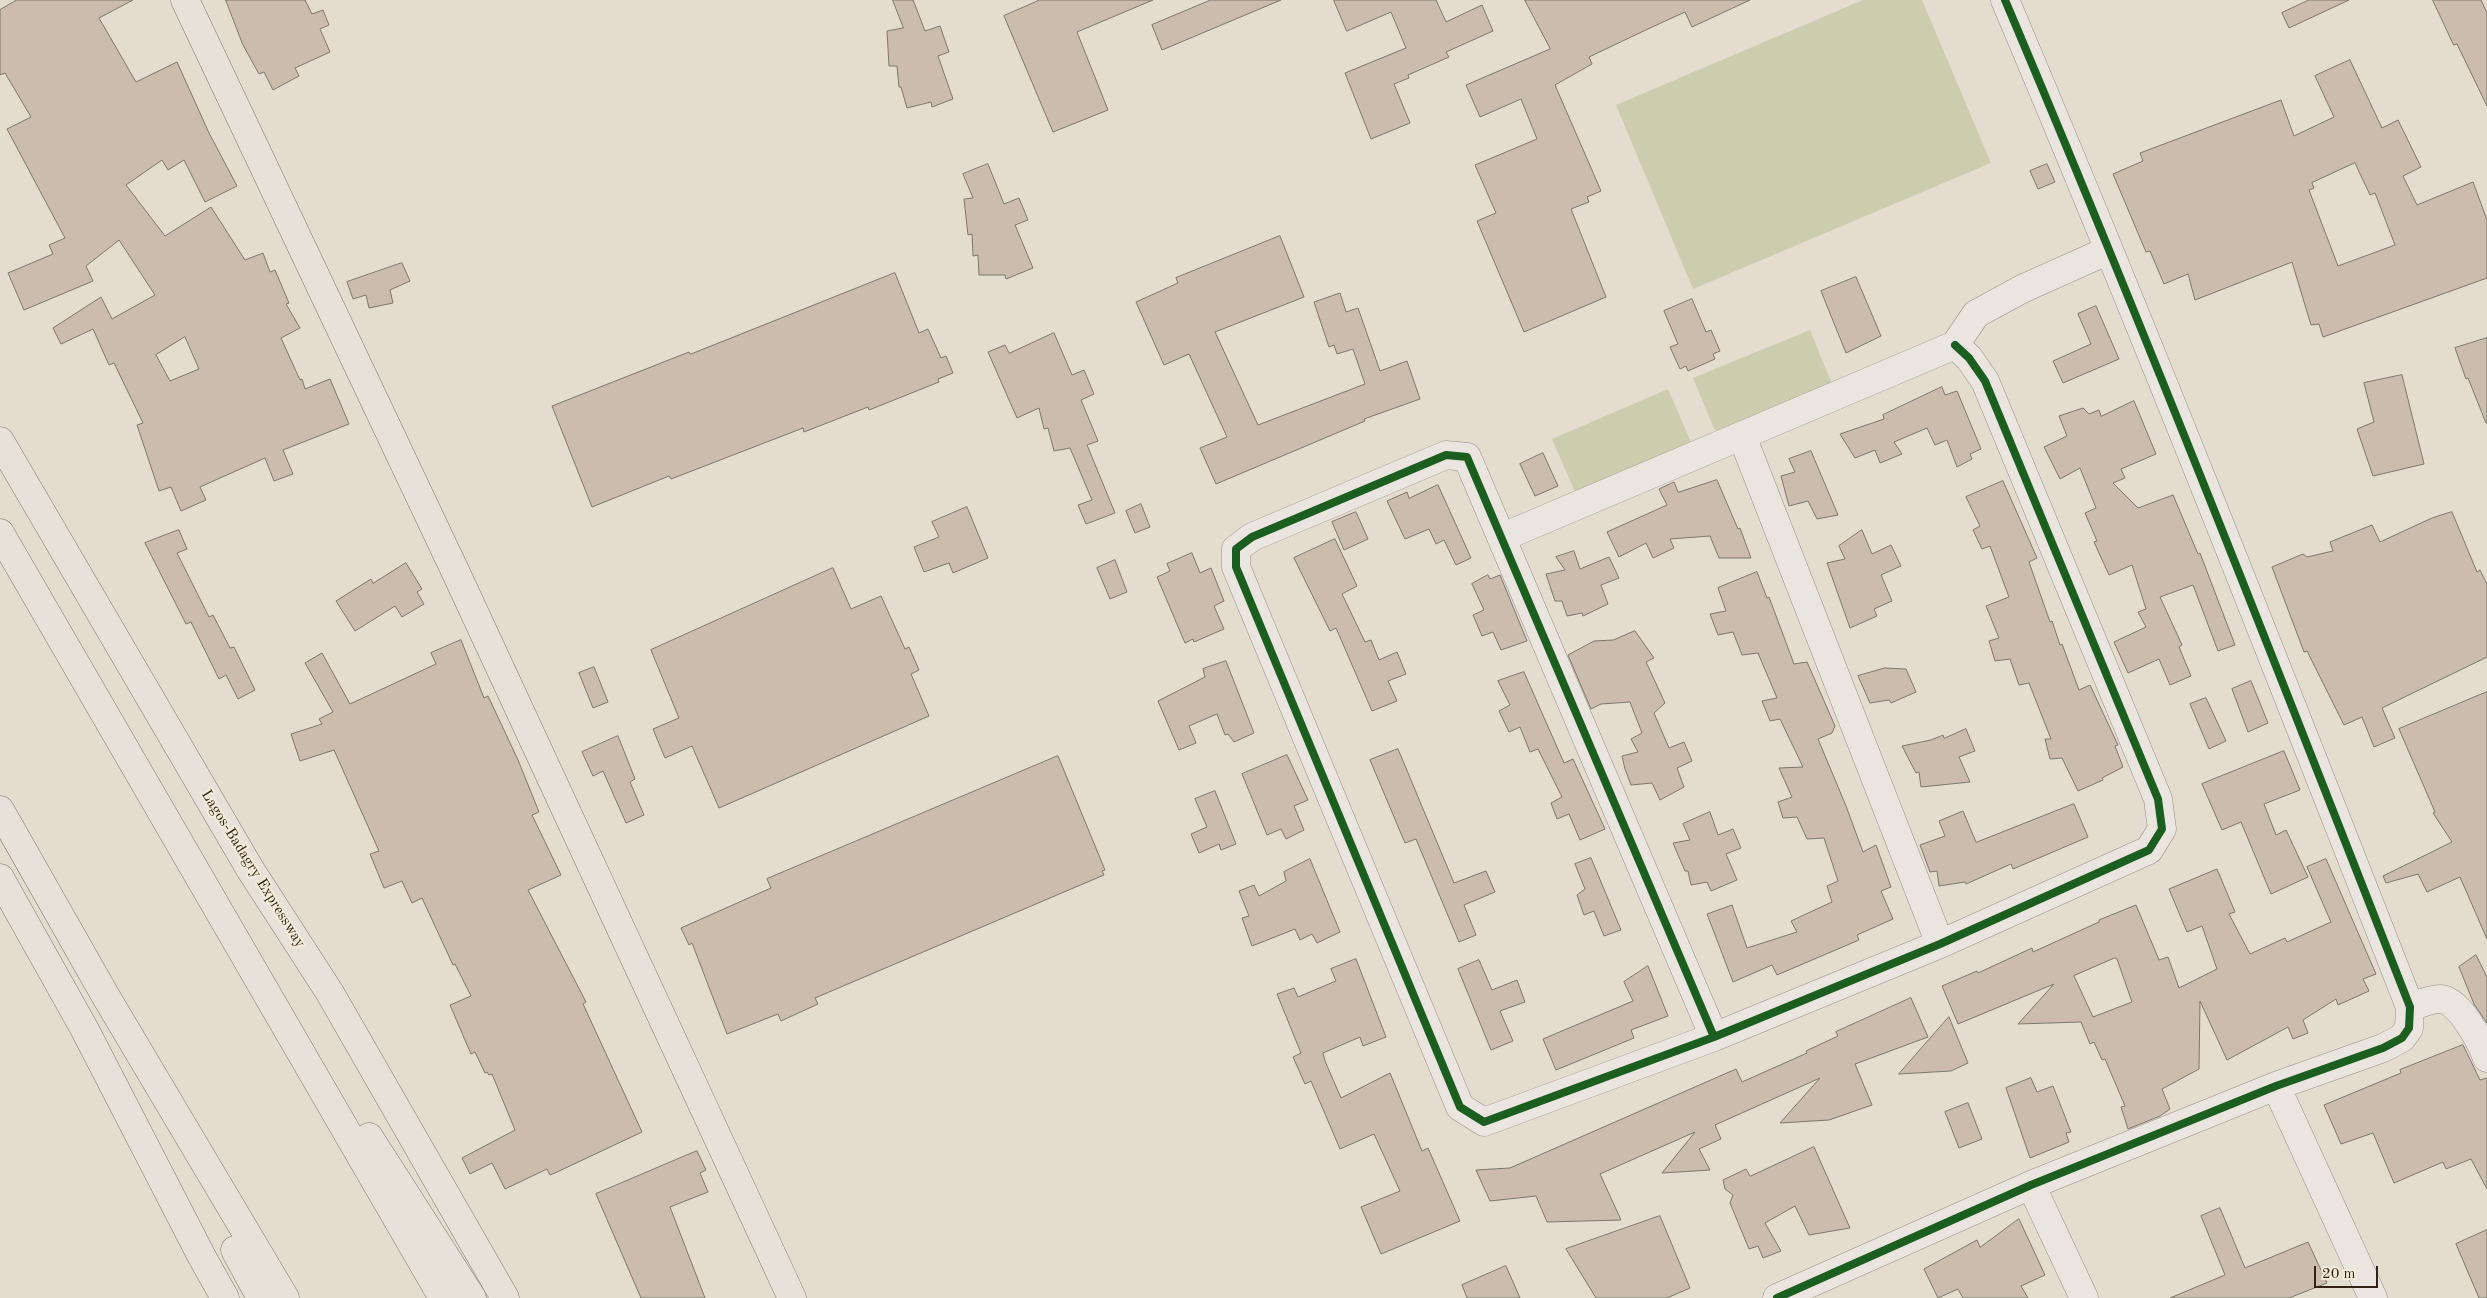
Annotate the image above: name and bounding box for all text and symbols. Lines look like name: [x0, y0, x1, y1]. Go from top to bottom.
street label: Lagos-Badagry Expressway: [197, 787, 309, 951]
scale bar: [2317, 1256, 2381, 1288]
text: 20 m: [2322, 1267, 2356, 1282]

